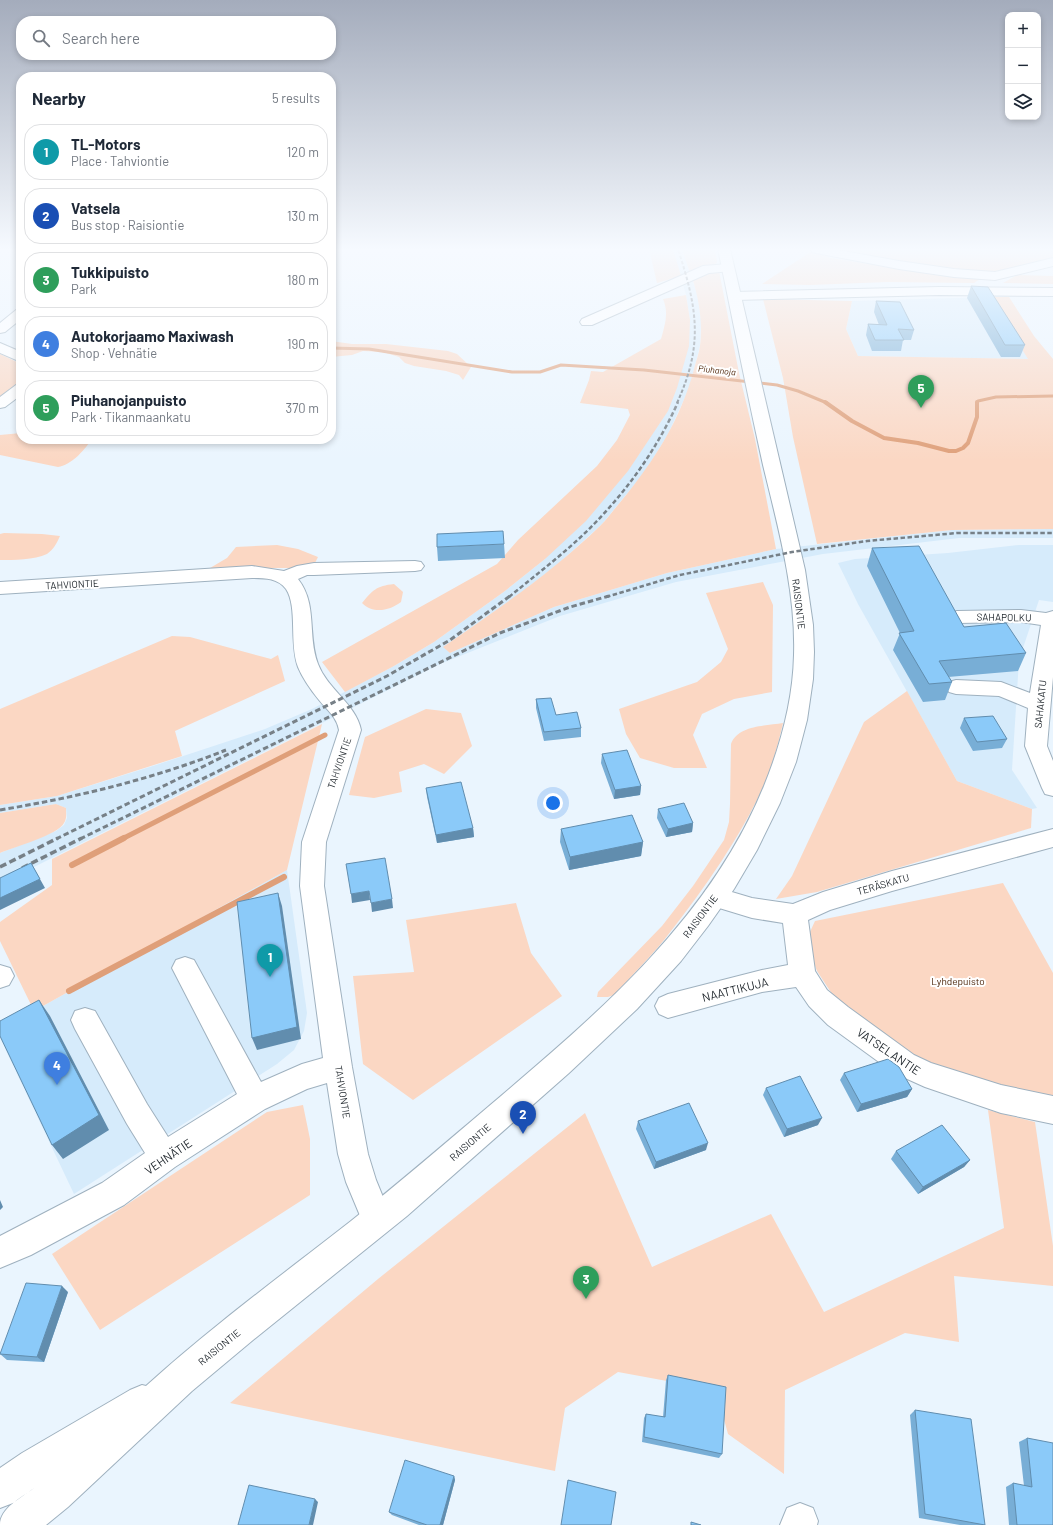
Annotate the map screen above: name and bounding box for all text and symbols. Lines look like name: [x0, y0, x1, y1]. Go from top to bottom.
map controls: [1005, 12, 1041, 120]
button: +: [1005, 12, 1041, 48]
search box: [16, 16, 336, 60]
icon: search: [30, 27, 52, 49]
text: Search here: [62, 29, 140, 47]
button: −: [1005, 48, 1041, 84]
button: layers: [1005, 84, 1041, 120]
text: Nearby: [32, 88, 86, 108]
text: 5 results: [272, 90, 320, 106]
text: TL-Motors: [71, 135, 140, 153]
text: 1: [44, 144, 48, 160]
text: 120 m: [287, 144, 319, 160]
text: Place · Tahviontie: [71, 153, 169, 169]
text: Vatsela: [71, 199, 120, 217]
text: 2: [42, 208, 50, 224]
text: 130 m: [287, 208, 319, 224]
text: Bus stop · Raisiontie: [71, 217, 184, 233]
text: Tukkipuisto: [71, 263, 149, 281]
text: 3: [42, 272, 50, 288]
text: 180 m: [287, 272, 319, 288]
text: Park: [71, 281, 97, 297]
text: Autokorjaamo Maxiwash: [71, 327, 234, 345]
text: 4: [42, 336, 50, 352]
text: 190 m: [287, 336, 319, 352]
text: Shop · Vehnätie: [71, 345, 157, 361]
water label: Piuhanoja: [698, 363, 737, 377]
pin: 5: [908, 375, 934, 408]
text: Piuhanojanpuisto: [71, 391, 187, 409]
text: 5: [42, 400, 50, 416]
text: 370 m: [285, 400, 319, 416]
text: Park · Tikanmaankatu: [71, 409, 191, 425]
street label: TAHVIONTIE: [45, 577, 99, 591]
street label: RAISIONTIE: [790, 578, 808, 630]
street label: SAHAPOLKU: [976, 611, 1032, 623]
street label: SAHAKATU: [1031, 679, 1049, 729]
street label: TAHVIONTIE: [325, 736, 353, 790]
your location: [543, 793, 563, 813]
street label: TERÄSKATU: [856, 871, 910, 897]
street label: RAISIONTIE: [680, 892, 720, 940]
pin: 1: [257, 944, 283, 977]
street label: NAATTIKUJA: [700, 974, 770, 1004]
park label: Lyhdepuisto: [931, 975, 985, 987]
street label: VATSELANTIE: [855, 1025, 923, 1077]
pin: 4: [44, 1052, 70, 1085]
street label: TAHVIONTIE: [333, 1065, 353, 1119]
pin: 2: [510, 1101, 536, 1134]
street label: RAISIONTIE: [447, 1121, 493, 1163]
street label: VEHNÄTIE: [142, 1135, 194, 1177]
pin: 3: [573, 1266, 599, 1299]
street label: RAISIONTIE: [195, 1326, 243, 1368]

